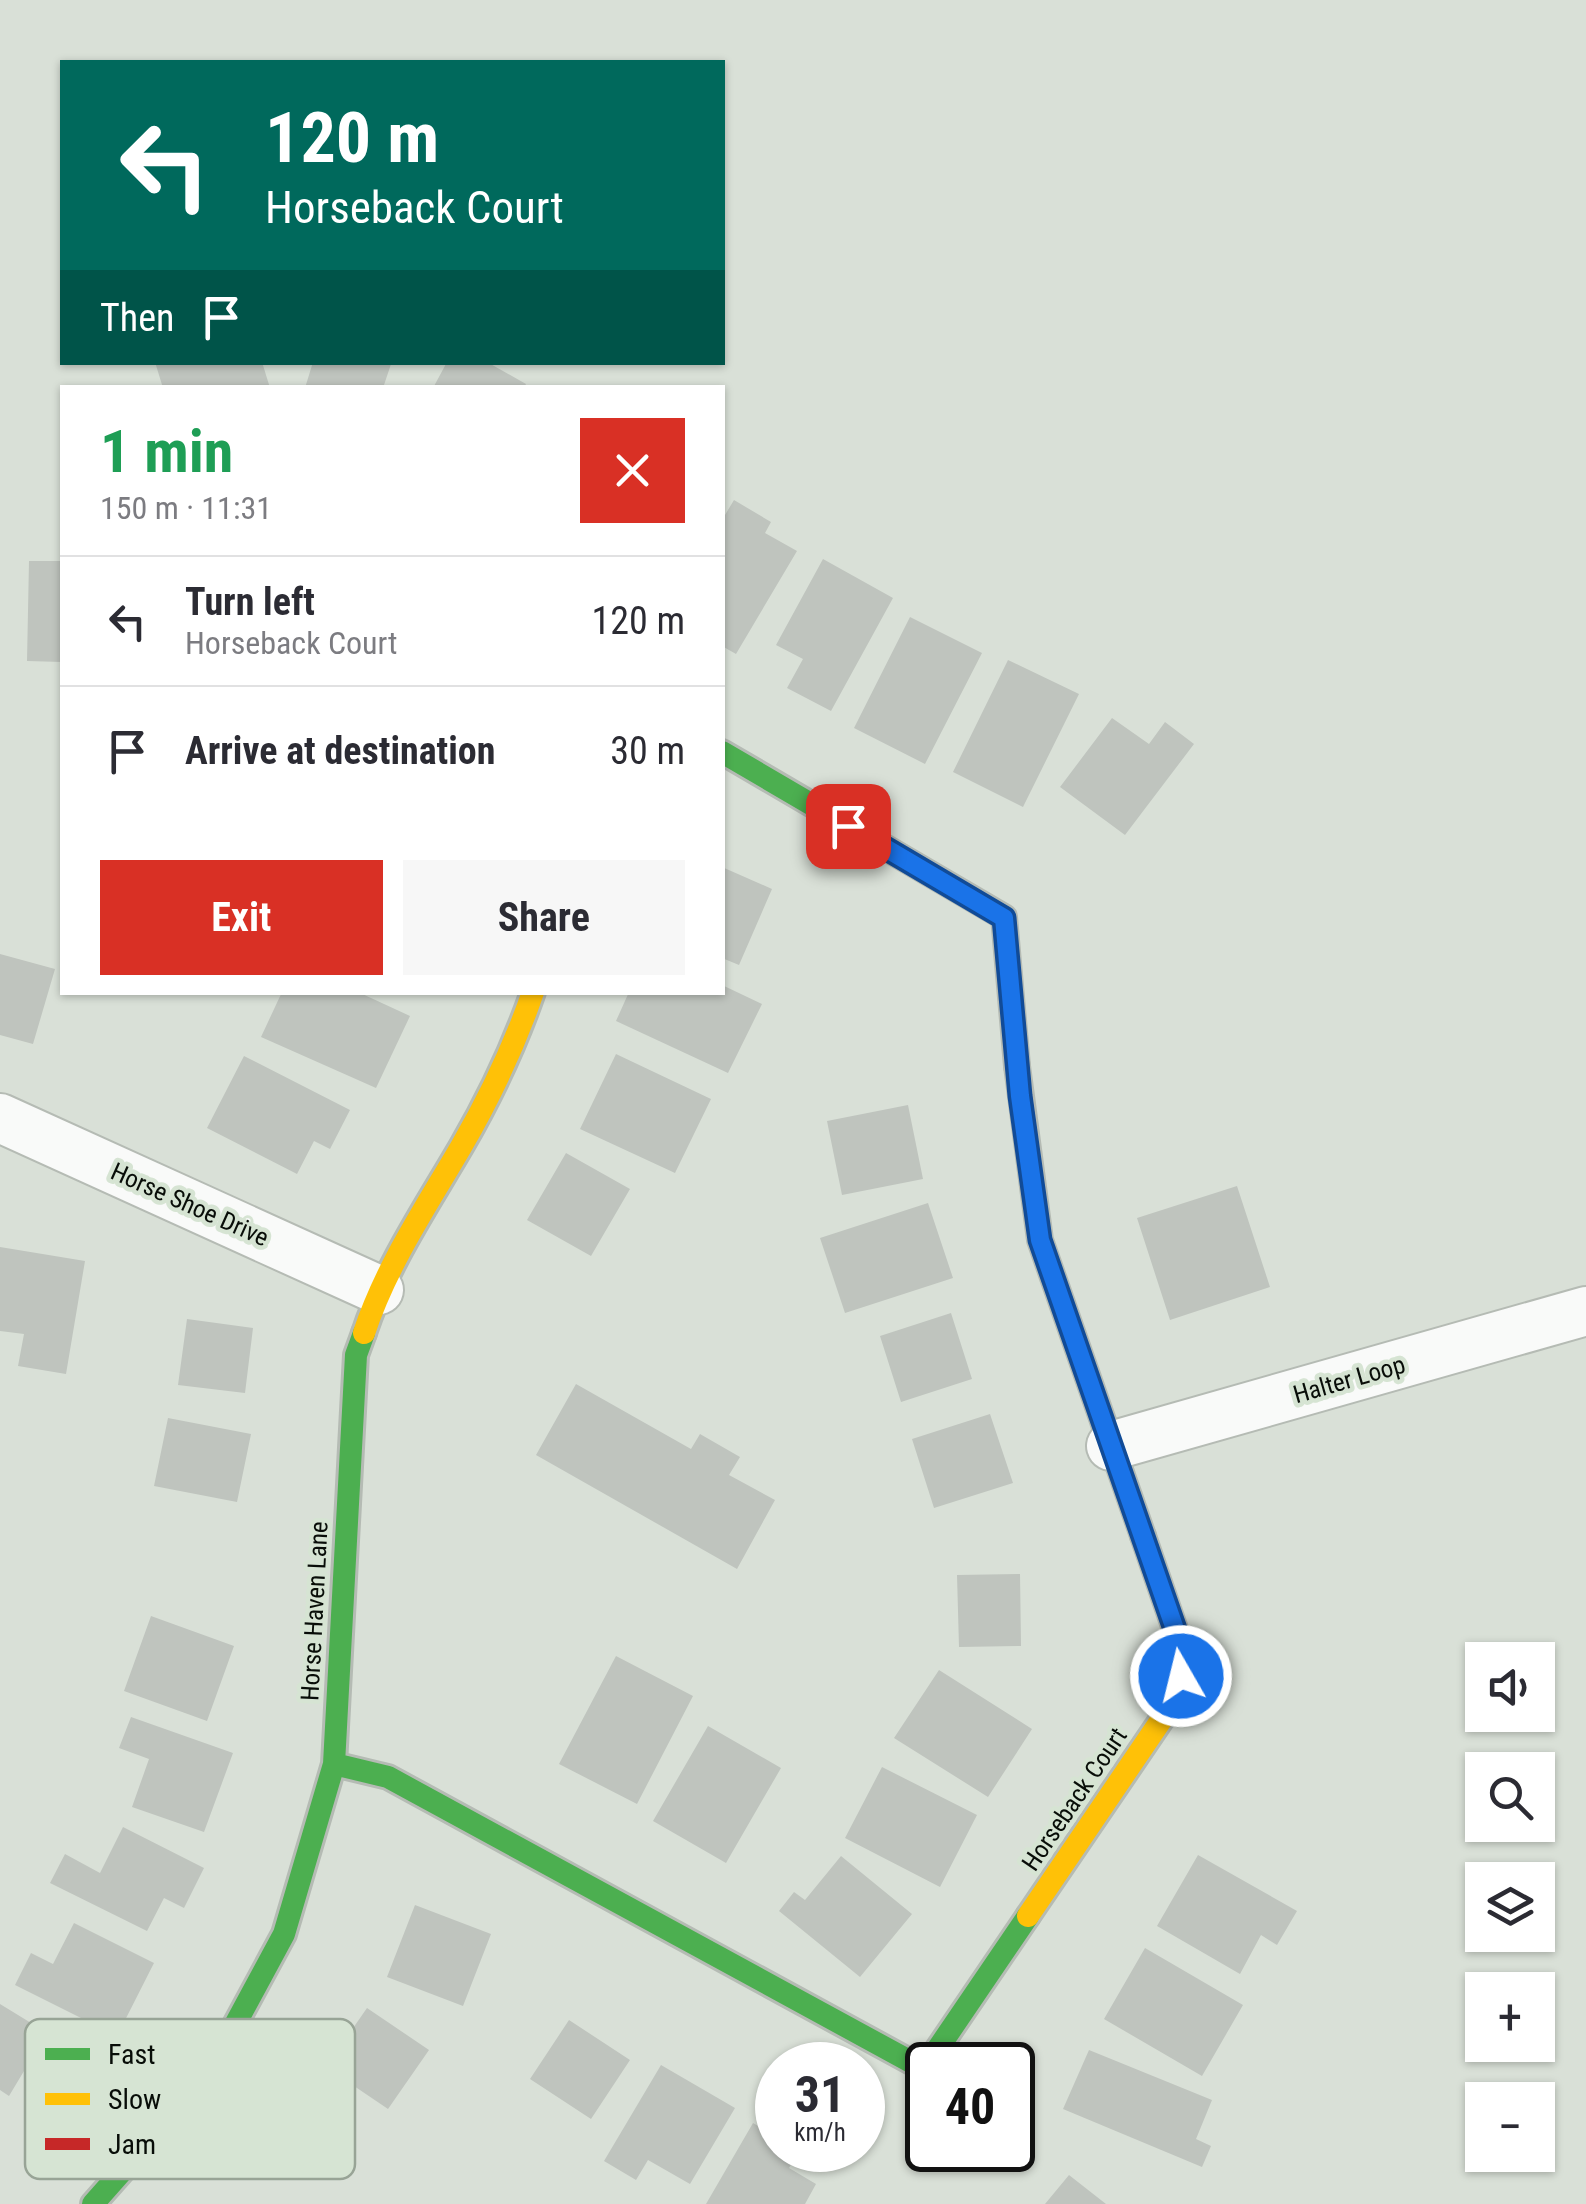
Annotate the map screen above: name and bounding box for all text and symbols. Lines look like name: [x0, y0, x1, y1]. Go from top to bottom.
text: 120 m: [265, 97, 439, 179]
icon: left: [100, 100, 230, 230]
text: Horseback Court: [265, 181, 564, 234]
icon: arrive: [194, 290, 249, 345]
text: Then: [100, 296, 174, 340]
text: 1 min: [100, 416, 233, 487]
button: close: [580, 418, 685, 523]
text: 150 m · 11:31: [100, 489, 272, 527]
text: Turn left: [185, 580, 315, 624]
icon: left: [100, 594, 155, 649]
text: 120 m: [591, 599, 685, 643]
text: Horseback Court: [185, 624, 398, 662]
icon: arrive: [100, 724, 155, 779]
text: Arrive at destination: [185, 729, 495, 773]
text: 30 m: [610, 729, 685, 773]
pin: [806, 784, 891, 869]
icon: arrive: [821, 799, 876, 854]
button: Exit: [100, 860, 383, 975]
button: Share: [403, 860, 685, 975]
street label: Horse Shoe Drive: [106, 1157, 273, 1252]
street label: Halter Loop: [1290, 1350, 1408, 1409]
street label: Horse Haven Lane: [295, 1521, 334, 1701]
position arrow: [1129, 1624, 1233, 1728]
map controls: [1465, 1642, 1555, 2172]
button: sound: [1465, 1642, 1555, 1732]
street label: Horseback Court: [1016, 1722, 1133, 1876]
button: search: [1465, 1752, 1555, 1842]
button: layers: [1465, 1862, 1555, 1952]
button: +: [1465, 1972, 1555, 2062]
legend: [25, 2019, 355, 2179]
text: Fast: [108, 2038, 155, 2071]
speed limit sign: 40: [905, 2042, 1035, 2172]
text: 31: [795, 2066, 845, 2124]
button: −: [1465, 2082, 1555, 2172]
text: Slow: [108, 2083, 161, 2116]
text: km/h: [794, 2118, 846, 2147]
text: Jam: [108, 2128, 156, 2161]

